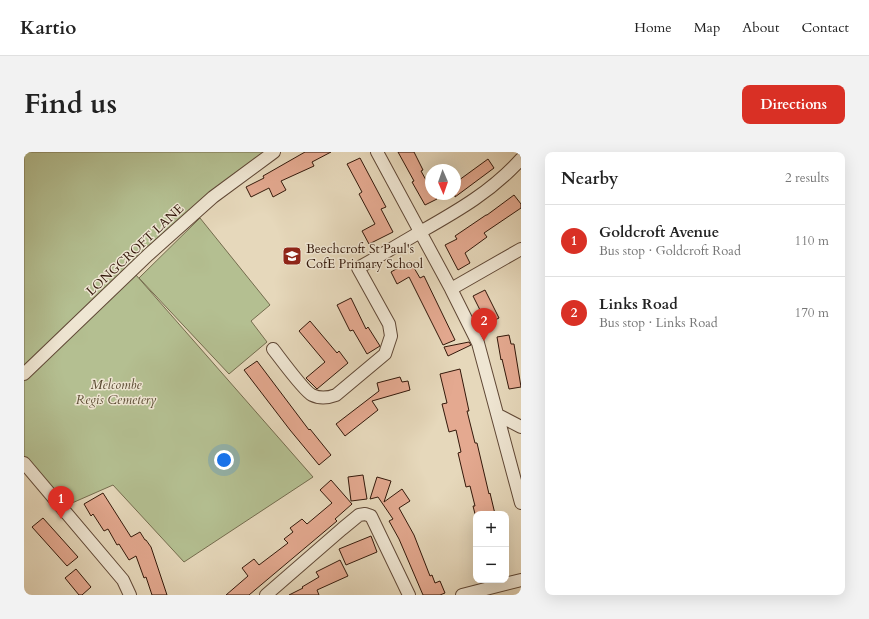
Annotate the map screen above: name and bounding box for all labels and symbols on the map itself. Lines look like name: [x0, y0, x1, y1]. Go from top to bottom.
north arrow: [425, 164, 461, 200]
street label: LONGCROFT LANE: [82, 200, 188, 300]
place label: Beechcroft St Paul's CofE Primary School: [306, 240, 424, 273]
school or university icon: Beechcroft St Paul's CofE Primary School: [281, 245, 303, 267]
pin: 2: [471, 308, 497, 341]
park label: Melcombe Regis Cemetery: [76, 376, 157, 409]
your location: [214, 450, 234, 470]
pin: 1: [48, 486, 74, 519]

